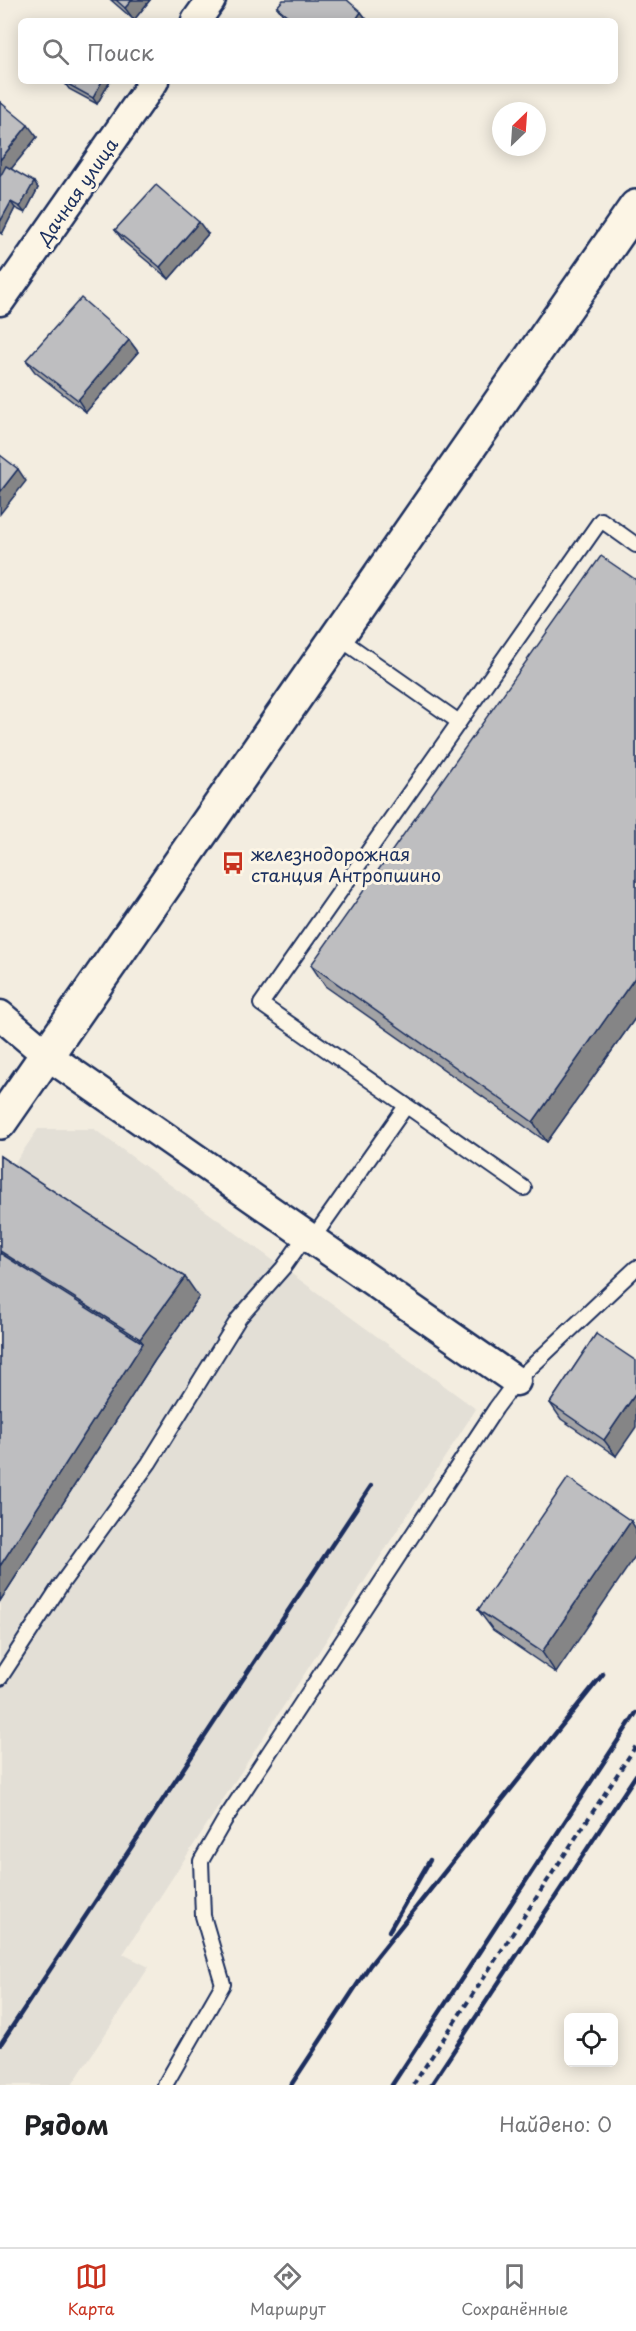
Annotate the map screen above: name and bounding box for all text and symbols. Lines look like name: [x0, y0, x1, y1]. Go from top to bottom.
search box: [18, 18, 618, 84]
icon: search: [39, 35, 72, 68]
text: Поиск: [87, 35, 154, 68]
north arrow: [492, 102, 546, 156]
street label: Дачная улица: [29, 131, 124, 251]
place label: железнодорожная станция Антропшино: [250, 840, 441, 888]
bus stop icon: железнодорожная станция Антропшино: [220, 850, 246, 876]
map controls: [564, 2013, 618, 2067]
button: locate: [564, 2013, 618, 2067]
text: Рядом: [24, 2105, 109, 2144]
text: Найдено: 0: [499, 2109, 612, 2139]
tab: Карта: [68, 2260, 115, 2320]
tab: Маршрут: [250, 2260, 326, 2320]
tab: Сохранённые: [461, 2260, 568, 2320]

